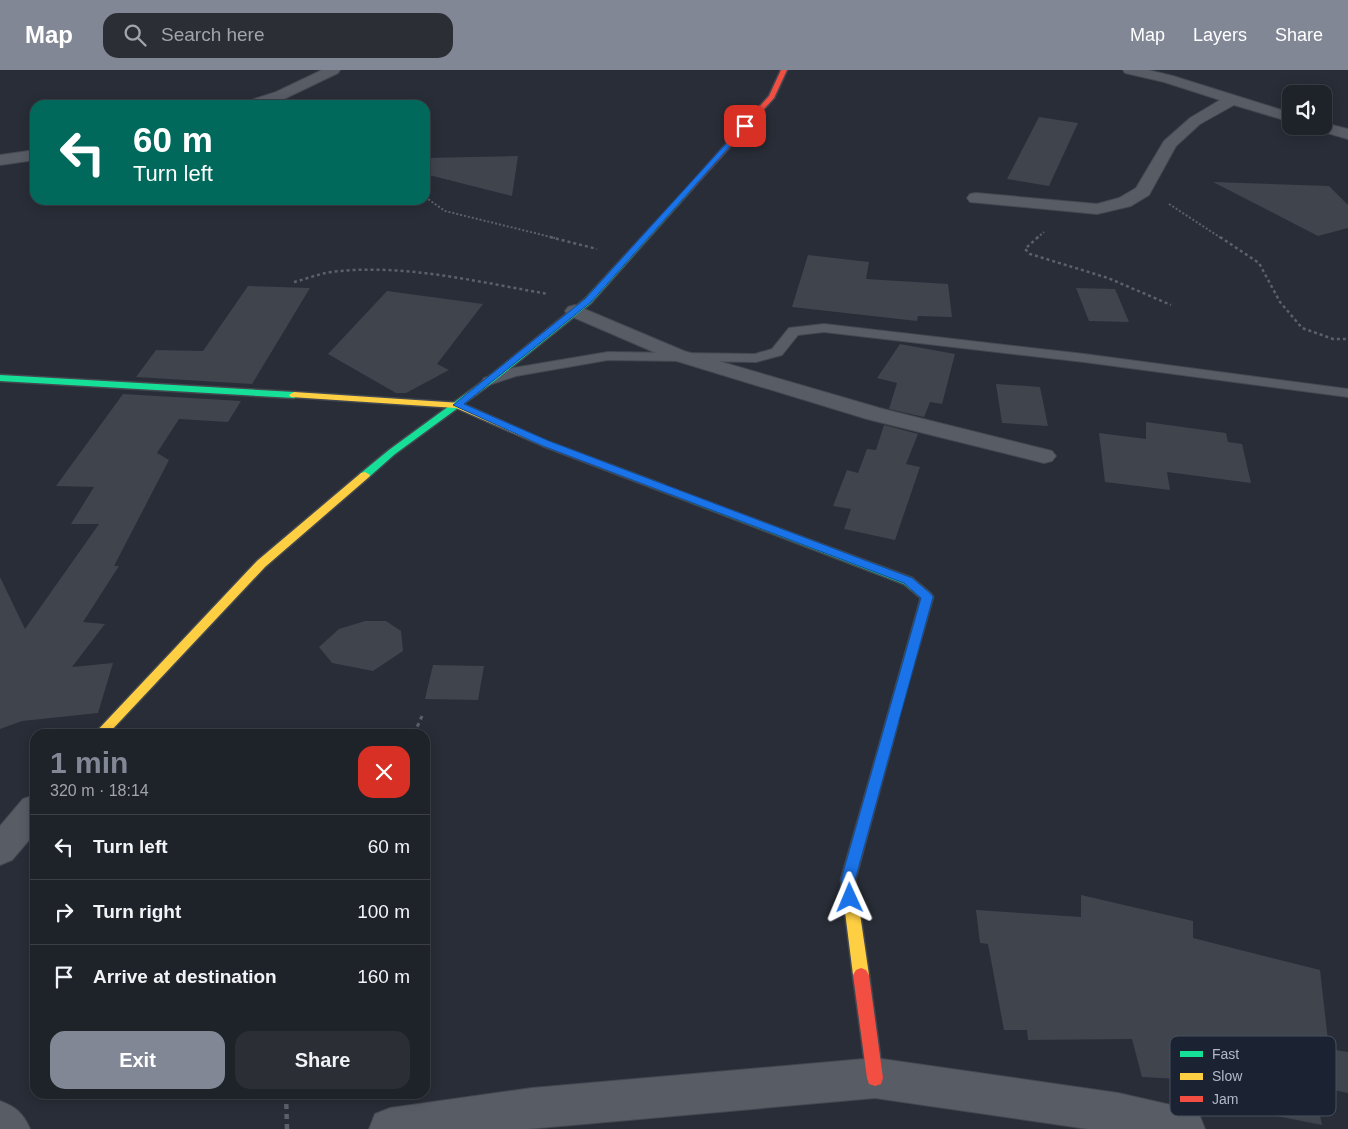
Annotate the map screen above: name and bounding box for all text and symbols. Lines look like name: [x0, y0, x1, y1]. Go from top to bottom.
search box: [103, 13, 453, 58]
text: Map: [25, 21, 73, 48]
icon: search: [121, 21, 149, 49]
text: Search here: [161, 24, 265, 45]
text: Map: [1130, 25, 1165, 45]
text: Layers: [1193, 25, 1247, 45]
text: Share: [1275, 25, 1323, 45]
map controls: [1282, 85, 1332, 135]
button: sound: [1282, 85, 1332, 135]
pin: [724, 105, 766, 147]
icon: arrive: [731, 112, 759, 140]
icon: left: [50, 120, 115, 185]
text: 60 m: [133, 120, 213, 159]
text: Turn left: [133, 161, 213, 186]
text: 1 min: [50, 746, 128, 779]
button: close: [358, 746, 410, 798]
text: 320 m · 18:14: [50, 782, 149, 799]
icon: left: [50, 833, 78, 861]
text: Turn left: [93, 836, 168, 857]
text: 60 m: [368, 836, 410, 857]
position arrow: [823, 871, 875, 923]
icon: right: [50, 898, 78, 926]
text: Turn right: [93, 901, 181, 922]
text: 100 m: [357, 901, 410, 922]
icon: arrive: [50, 963, 78, 991]
text: Arrive at destination: [93, 966, 277, 987]
text: 160 m: [357, 966, 410, 987]
button: Exit: [50, 1031, 225, 1089]
button: Share: [235, 1031, 410, 1089]
legend: [1170, 1036, 1336, 1116]
text: Fast: [1212, 1046, 1239, 1062]
text: Slow: [1212, 1068, 1243, 1084]
text: Jam: [1212, 1091, 1238, 1107]

